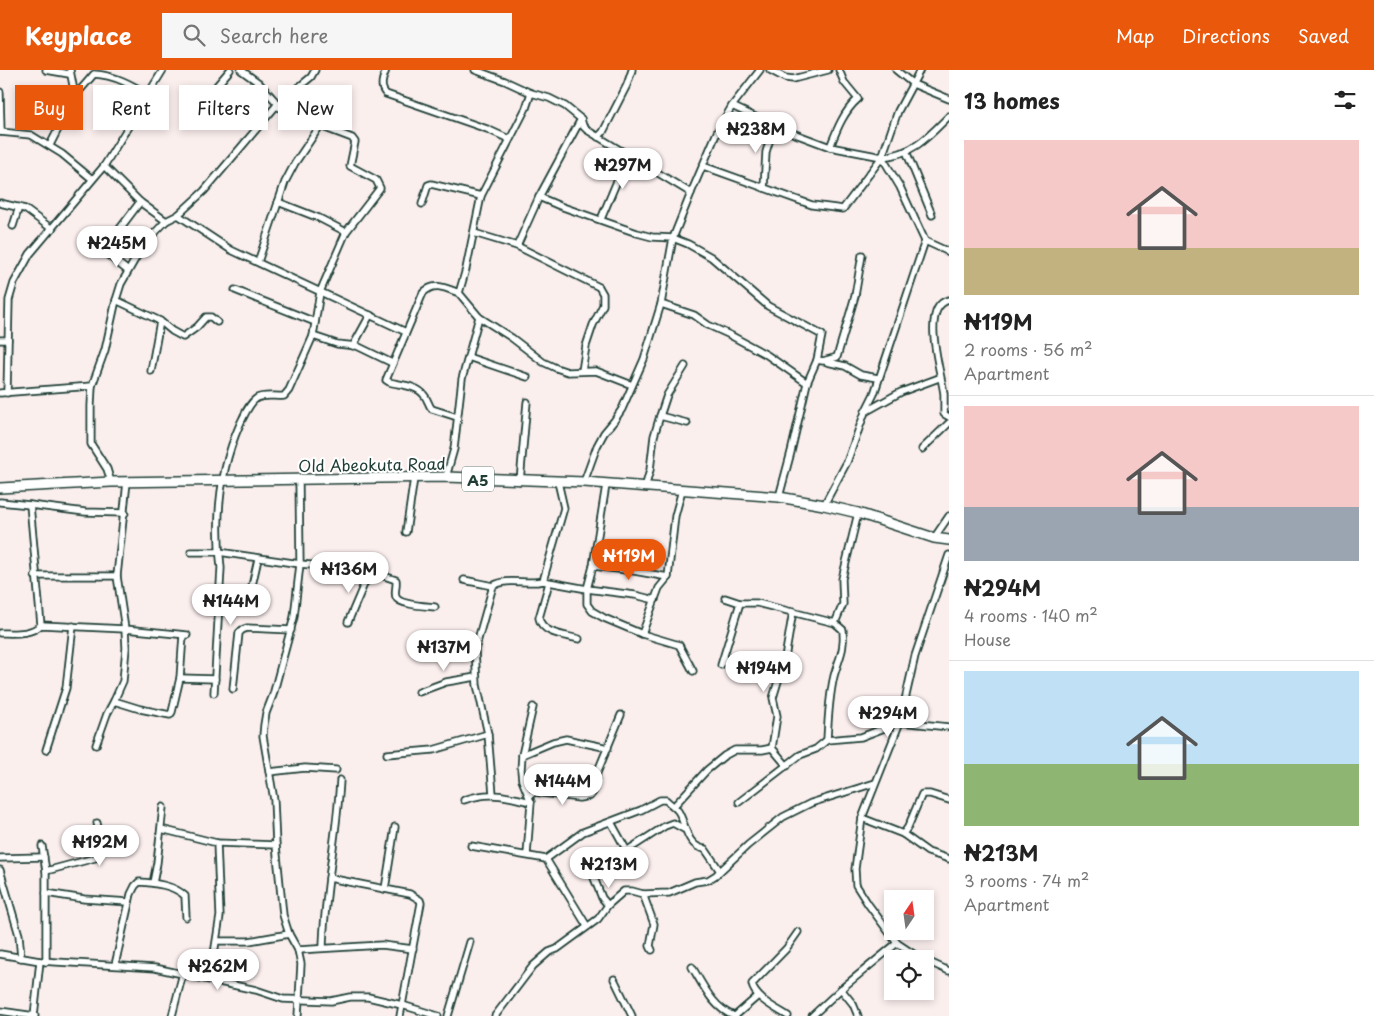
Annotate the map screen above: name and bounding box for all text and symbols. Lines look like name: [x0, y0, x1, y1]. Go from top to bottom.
search box: [162, 13, 512, 58]
text: Keyplace: [25, 17, 132, 53]
icon: search: [180, 21, 208, 49]
text: Search here: [220, 21, 328, 49]
text: Map: [1116, 22, 1154, 49]
text: Directions: [1182, 22, 1270, 49]
text: Saved: [1298, 22, 1349, 49]
text: 13 homes: [964, 84, 1060, 116]
chip: Buy: [15, 85, 83, 130]
chip: Rent: [93, 85, 169, 130]
chip: Filters: [179, 85, 268, 130]
chip: New: [278, 85, 352, 130]
icon: filters: [1331, 86, 1359, 114]
pin: ₦238M: [721, 112, 791, 154]
text: ₦238M: [727, 116, 785, 140]
pin: ₦297M: [588, 148, 658, 190]
text: ₦297M: [595, 152, 651, 176]
icon: home: [1117, 173, 1207, 263]
pin: ₦245M: [82, 226, 152, 268]
text: ₦245M: [87, 230, 147, 254]
text: ₦119M: [964, 305, 1033, 337]
text: 2 rooms · 56 m²: [964, 337, 1093, 361]
text: Apartment: [964, 361, 1049, 385]
icon: home: [1117, 438, 1207, 528]
street label: Old Abeokuta Road: [298, 451, 446, 477]
road number: A5: [462, 466, 494, 492]
pin: ₦119M: [594, 538, 664, 581]
text: ₦119M: [603, 543, 655, 567]
pin: ₦136M: [314, 552, 384, 594]
text: ₦136M: [321, 556, 377, 580]
text: ₦294M: [964, 571, 1041, 603]
pin: ₦144M: [196, 584, 266, 626]
text: ₦144M: [203, 588, 259, 612]
text: 4 rooms · 140 m²: [964, 603, 1098, 627]
text: House: [964, 627, 1011, 651]
pin: ₦137M: [409, 630, 479, 672]
text: ₦137M: [417, 634, 471, 658]
pin: ₦194M: [729, 650, 799, 693]
text: ₦194M: [736, 655, 792, 679]
pin: ₦294M: [853, 696, 923, 738]
text: ₦294M: [859, 700, 917, 724]
icon: home: [1117, 703, 1207, 793]
pin: ₦144M: [528, 764, 598, 806]
text: ₦144M: [535, 768, 591, 792]
pin: ₦192M: [65, 824, 135, 867]
text: ₦192M: [72, 829, 128, 853]
text: ₦213M: [964, 836, 1038, 868]
pin: ₦213M: [574, 846, 644, 889]
text: ₦213M: [581, 851, 637, 875]
text: 3 rooms · 74 m²: [964, 868, 1089, 892]
north arrow: [884, 890, 934, 940]
map controls: [884, 890, 934, 1000]
text: Apartment: [964, 892, 1049, 916]
pin: ₦262M: [183, 948, 253, 991]
button: locate: [884, 950, 934, 1000]
text: ₦262M: [188, 953, 248, 977]

